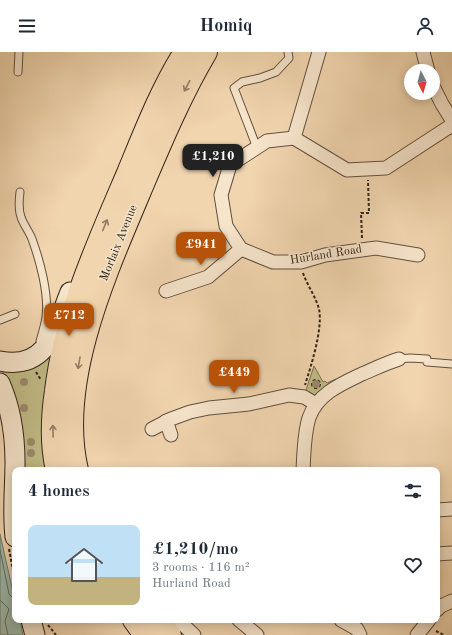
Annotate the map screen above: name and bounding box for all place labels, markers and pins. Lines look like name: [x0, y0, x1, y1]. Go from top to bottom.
pin: £1,210: [180, 144, 246, 178]
pin: £941: [177, 232, 225, 266]
pin: £712: [45, 303, 93, 337]
pin: £449: [210, 360, 258, 394]

